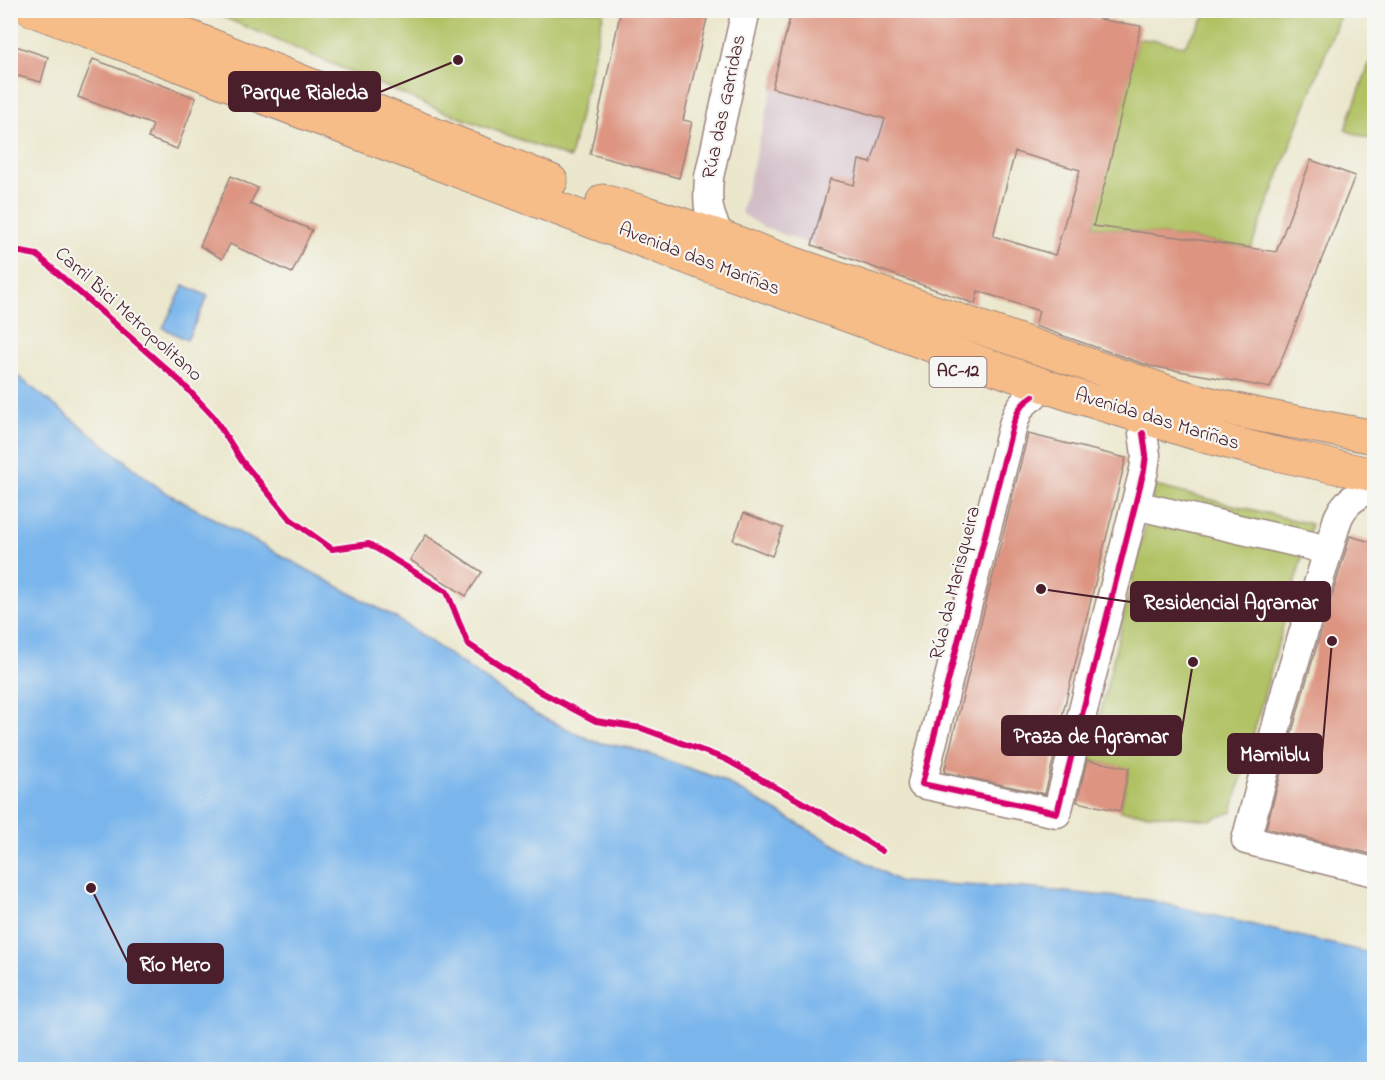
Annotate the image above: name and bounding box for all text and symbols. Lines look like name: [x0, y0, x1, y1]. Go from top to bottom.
street label: Rúa das Garridas: [696, 32, 754, 182]
callout: Parque Rialeda: [229, 72, 380, 111]
text: Parque Rialeda: [242, 79, 368, 109]
street label: Avenida das Mariñas: [614, 216, 784, 304]
street label: Carril Bici Metropolitano: [48, 240, 208, 390]
road number: AC-12: [930, 357, 986, 387]
street label: Avenida das Mariñas: [1071, 381, 1243, 459]
street label: Rúa da Marisqueira: [923, 503, 989, 663]
callout: Residencial Agramar: [1131, 582, 1330, 621]
text: Residencial Agramar: [1144, 589, 1319, 621]
callout: Praza de Agramar: [1002, 716, 1181, 755]
text: Praza de Agramar: [1014, 723, 1169, 755]
callout: Mamiblu: [1228, 734, 1322, 773]
text: Mamiblu: [1240, 741, 1310, 771]
callout: Río Mero: [128, 944, 223, 983]
text: Río Mero: [139, 951, 211, 981]

